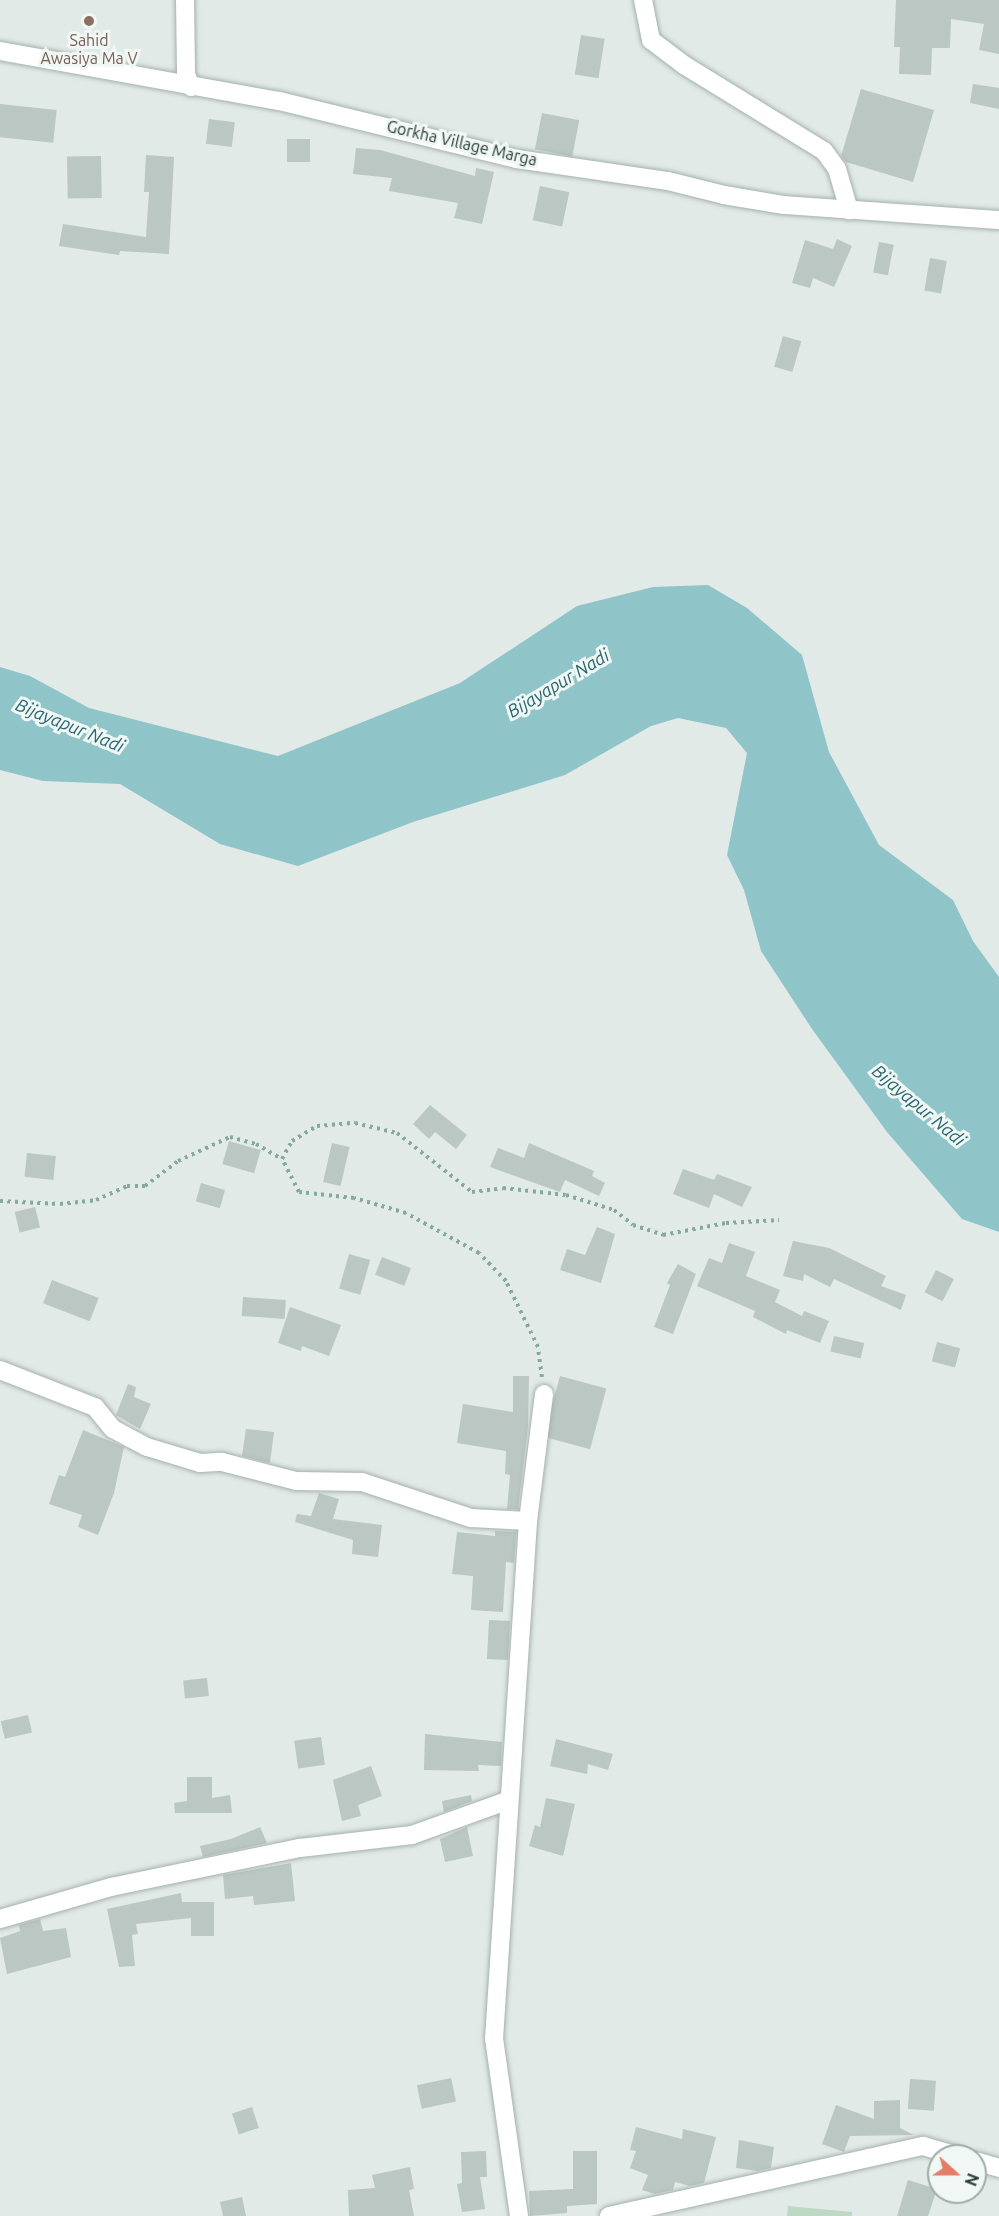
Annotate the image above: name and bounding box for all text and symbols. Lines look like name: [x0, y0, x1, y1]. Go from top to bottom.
marker: Sahid Awasiya Ma V: [82, 14, 96, 28]
place label: Sahid Awasiya Ma V: [40, 30, 138, 68]
street label: Gorkha Village Marga: [385, 116, 539, 170]
water label: Bijayapur Nadi: [503, 644, 613, 722]
water label: Bijayapur Nadi: [13, 693, 127, 757]
water label: Bijayapur Nadi: [868, 1060, 970, 1150]
north arrow: [927, 2144, 987, 2204]
text: N: [961, 2171, 982, 2189]

